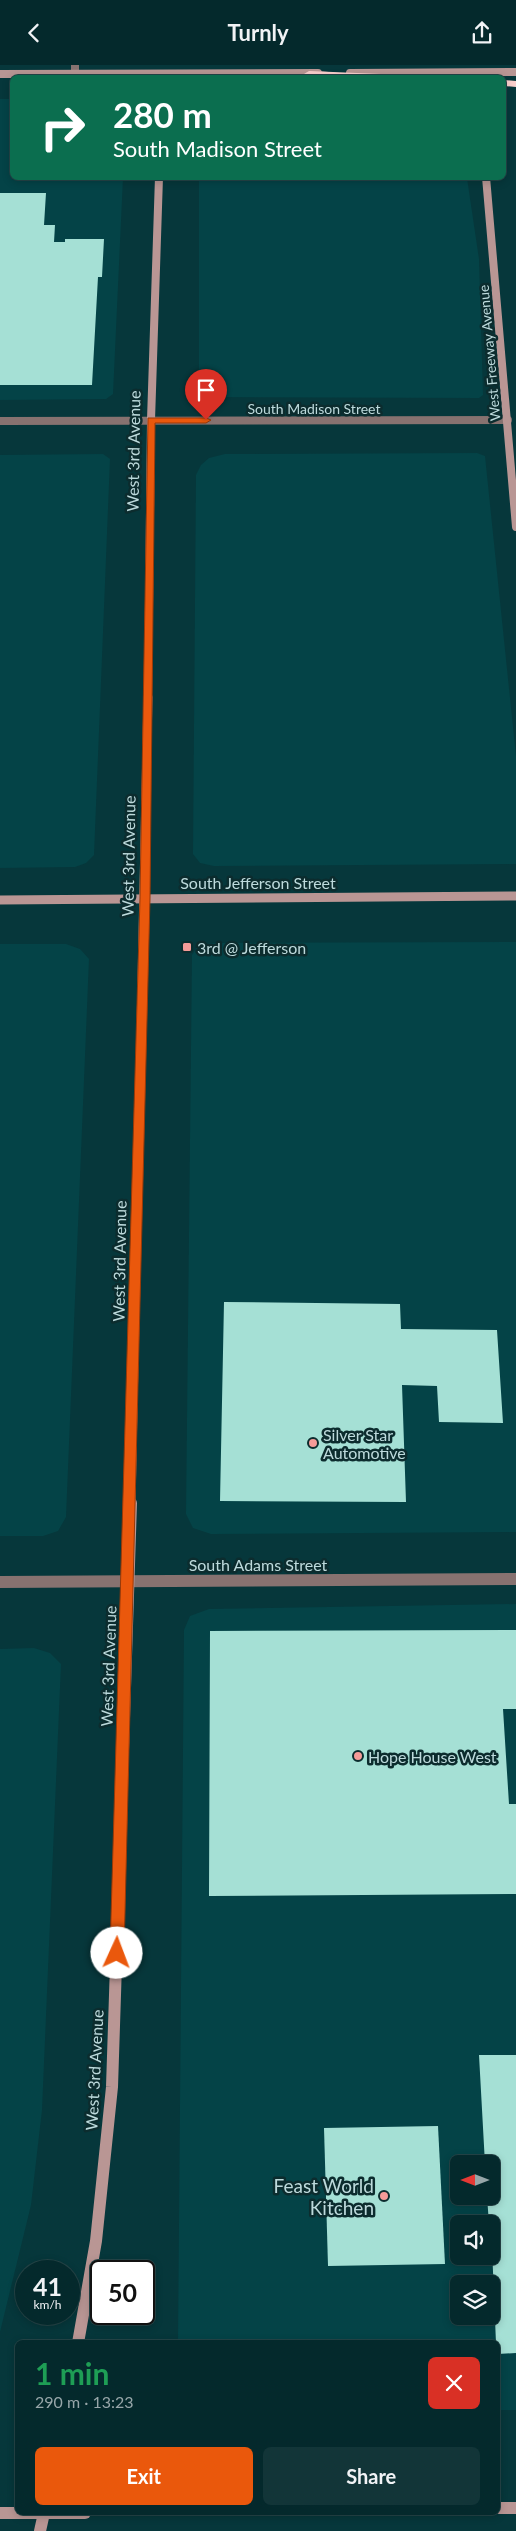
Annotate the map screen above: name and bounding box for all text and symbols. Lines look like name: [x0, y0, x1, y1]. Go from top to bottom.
icon: back: [20, 19, 48, 47]
text: Turnly: [227, 19, 289, 46]
icon: share: [468, 19, 496, 47]
text: 280 m: [113, 93, 212, 135]
icon: right: [30, 95, 95, 160]
text: South Madison Street: [113, 135, 322, 162]
street label: West Freeway Avenue: [475, 284, 503, 422]
pin: [185, 369, 227, 420]
icon: arrive: [192, 376, 220, 404]
street label: West 3rd Avenue: [122, 390, 144, 512]
street label: South Madison Street: [248, 400, 380, 417]
street label: West 3rd Avenue: [117, 795, 139, 917]
street label: South Jefferson Street: [180, 873, 336, 892]
place label: 3rd @ Jefferson: [197, 938, 306, 957]
marker: 3rd @ Jefferson: [181, 941, 193, 953]
street label: West 3rd Avenue: [108, 1200, 130, 1322]
place label: Silver Star Automotive: [323, 1425, 406, 1462]
marker: Silver Star Automotive: [307, 1437, 319, 1449]
street label: South Adams Street: [189, 1555, 328, 1574]
street label: West 3rd Avenue: [96, 1605, 120, 1727]
place label: Hope House West: [368, 1747, 497, 1766]
marker: Hope House West: [352, 1750, 364, 1762]
position arrow: [90, 1926, 142, 1978]
street label: West 3rd Avenue: [81, 2009, 107, 2131]
north arrow: [450, 2155, 500, 2205]
map controls: [450, 2155, 500, 2325]
place label: Feast World Kitchen: [274, 2174, 374, 2219]
marker: Feast World Kitchen: [378, 2190, 390, 2202]
button: sound: [450, 2215, 500, 2265]
speed limit sign: 50: [90, 2260, 155, 2325]
text: 41: [33, 2271, 62, 2301]
button: layers: [450, 2275, 500, 2325]
text: km/h: [33, 2297, 62, 2312]
text: 1 min: [35, 2355, 109, 2391]
button: close: [428, 2357, 480, 2409]
text: 290 m · 13:23: [35, 2392, 134, 2411]
button: Exit: [35, 2447, 253, 2505]
button: Share: [263, 2447, 480, 2505]

